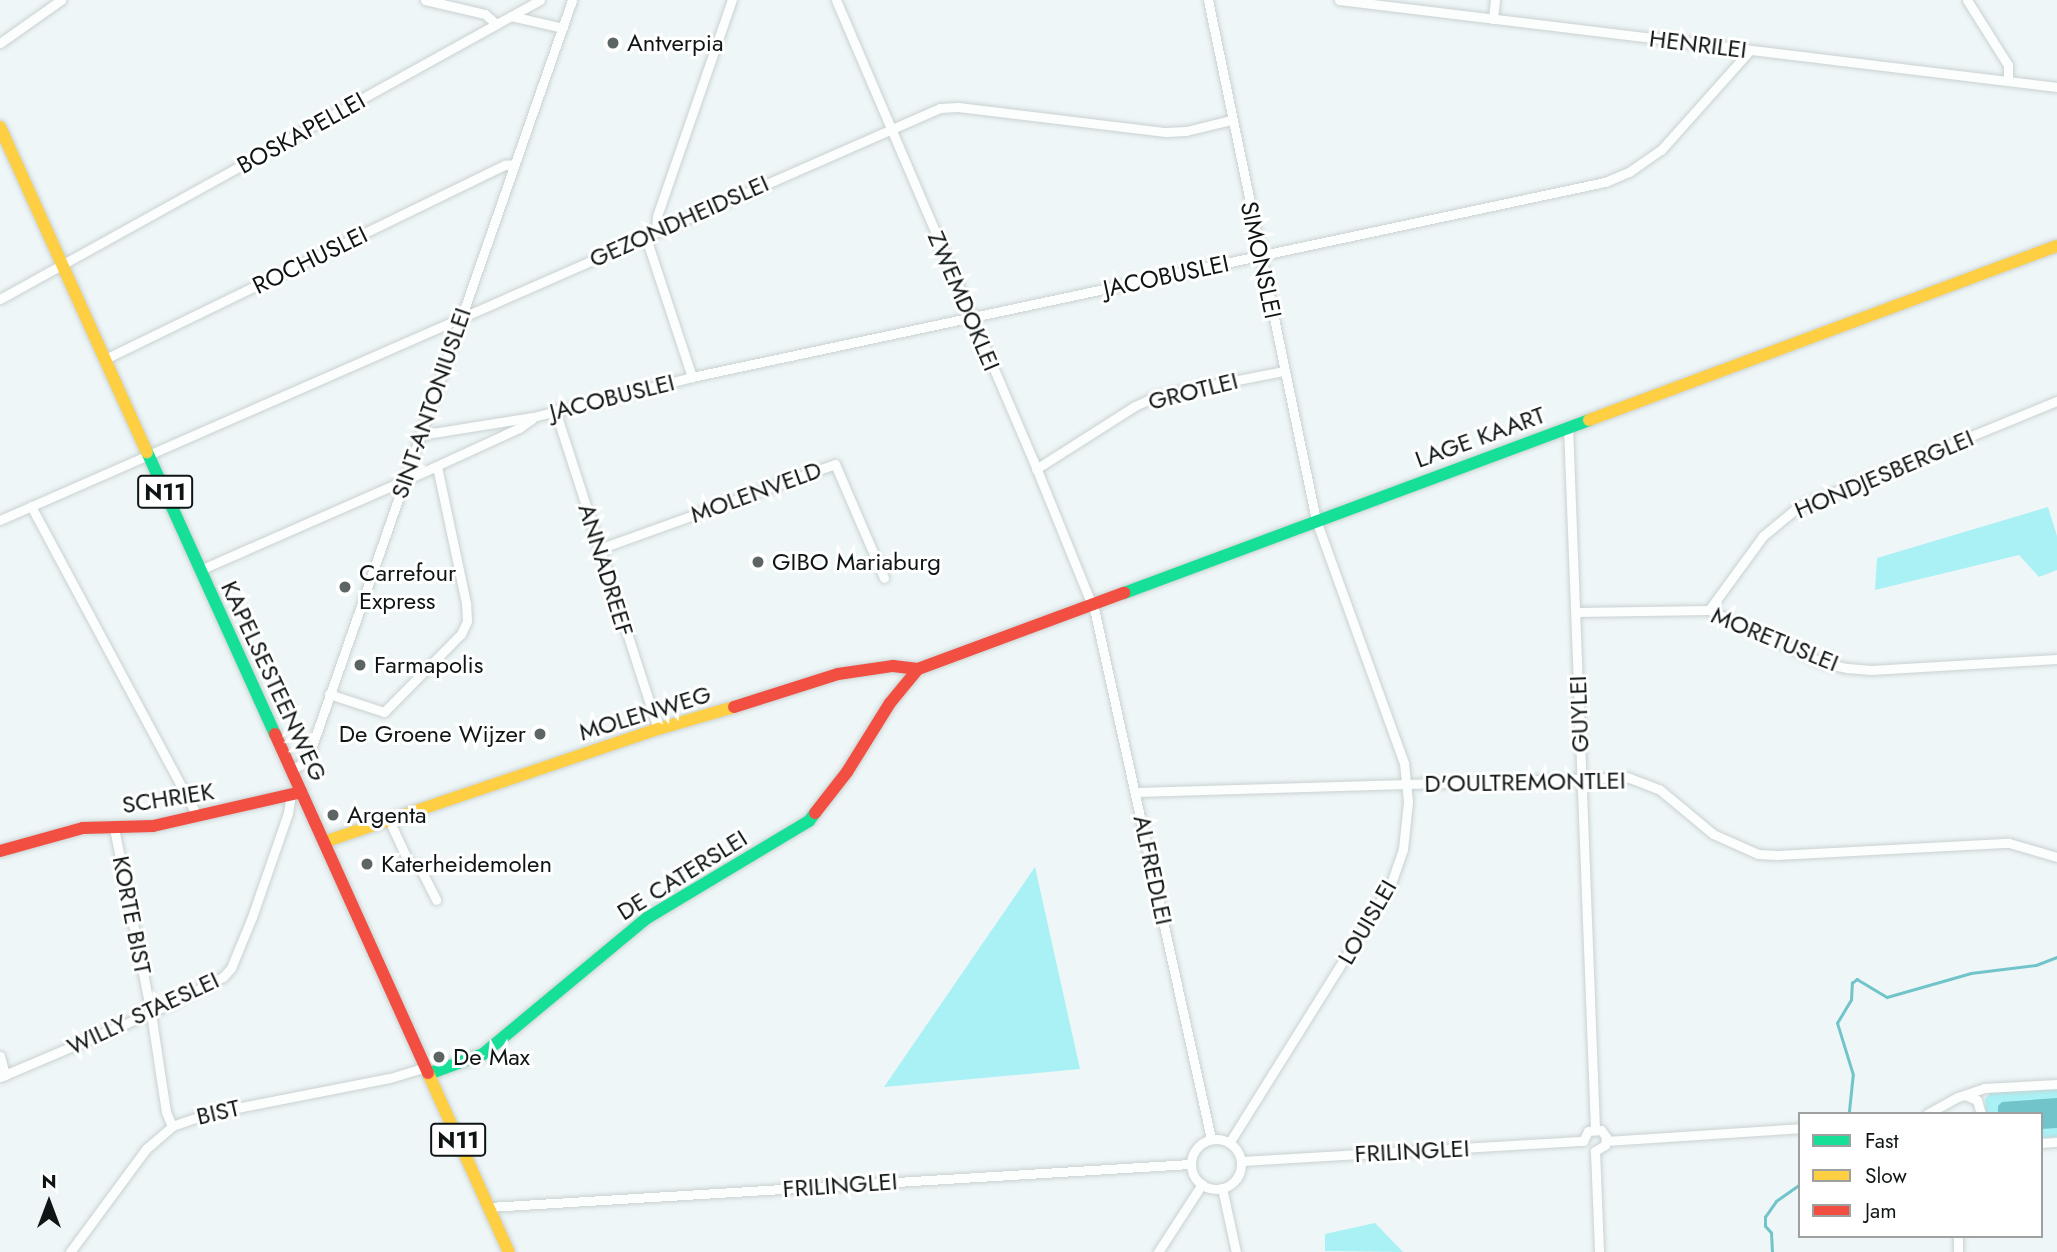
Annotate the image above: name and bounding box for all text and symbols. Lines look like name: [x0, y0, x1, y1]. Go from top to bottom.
street label: HENRILEI: [1648, 24, 1748, 64]
place label: Antverpia: [627, 29, 723, 57]
marker: Antverpia: [605, 35, 621, 51]
street label: BOSKAPELLEI: [232, 86, 370, 180]
street label: GEZONDHEIDSLEI: [585, 169, 773, 273]
street label: SIMONSLEI: [1235, 199, 1287, 321]
street label: ROCHUSLEI: [248, 220, 372, 300]
street label: ZWEMDOKLEI: [922, 227, 1006, 375]
street label: JACOBUSLEI: [1101, 249, 1231, 303]
street label: SINT-ANTONIUSLEI: [385, 304, 477, 502]
street label: GROTLEI: [1145, 366, 1241, 416]
street label: JACOBUSLEI: [547, 368, 677, 426]
street label: LAGE KAART: [1411, 400, 1549, 474]
street label: HONDJESBERGLEI: [1790, 423, 1978, 525]
street label: MOLENVELD: [687, 455, 825, 529]
road number: N11: [137, 472, 193, 512]
street label: ANNADREEF: [572, 500, 640, 640]
place label: GIBO Mariaburg: [772, 548, 941, 576]
marker: GIBO Mariaburg: [750, 554, 766, 570]
place label: Carrefour Express: [359, 559, 456, 615]
street label: KAPELSESTEENWEG: [215, 576, 333, 786]
marker: Carrefour Express: [337, 579, 353, 595]
street label: MORETUSLEI: [1707, 601, 1843, 677]
place label: Farmapolis: [374, 651, 484, 679]
marker: Farmapolis: [352, 657, 368, 673]
street label: GUYLEI: [1563, 675, 1595, 753]
street label: MOLENWEG: [575, 679, 715, 747]
place label: De Groene Wijzer: [339, 720, 526, 748]
marker: De Groene Wijzer: [532, 726, 548, 742]
street label: D'OULTREMONTLEI: [1424, 766, 1626, 798]
street label: SCHRIEK: [120, 777, 216, 819]
place label: Argenta: [347, 801, 427, 829]
marker: Argenta: [325, 807, 341, 823]
street label: ALFREDLEI: [1127, 812, 1179, 928]
street label: DE CATERSLEI: [612, 824, 752, 926]
place label: Katerheidemolen: [381, 850, 552, 878]
street label: KORTE BIST: [106, 853, 158, 977]
marker: Katerheidemolen: [359, 856, 375, 872]
street label: LOUISLEI: [1331, 875, 1403, 969]
street label: WILLY STAESLEI: [63, 965, 223, 1061]
place label: De Max: [453, 1043, 530, 1071]
marker: De Max: [431, 1049, 447, 1065]
street label: BIST: [194, 1093, 242, 1131]
legend: [1798, 1112, 2043, 1238]
road number: N11: [430, 1120, 486, 1160]
text: Fast: [1865, 1126, 1898, 1156]
street label: FRILINGLEI: [1354, 1134, 1470, 1168]
text: Slow: [1865, 1161, 1907, 1191]
street label: FRILINGLEI: [782, 1167, 898, 1203]
north arrow: [14, 1168, 84, 1238]
text: N: [41, 1168, 57, 1195]
text: Jam: [1865, 1196, 1897, 1226]

